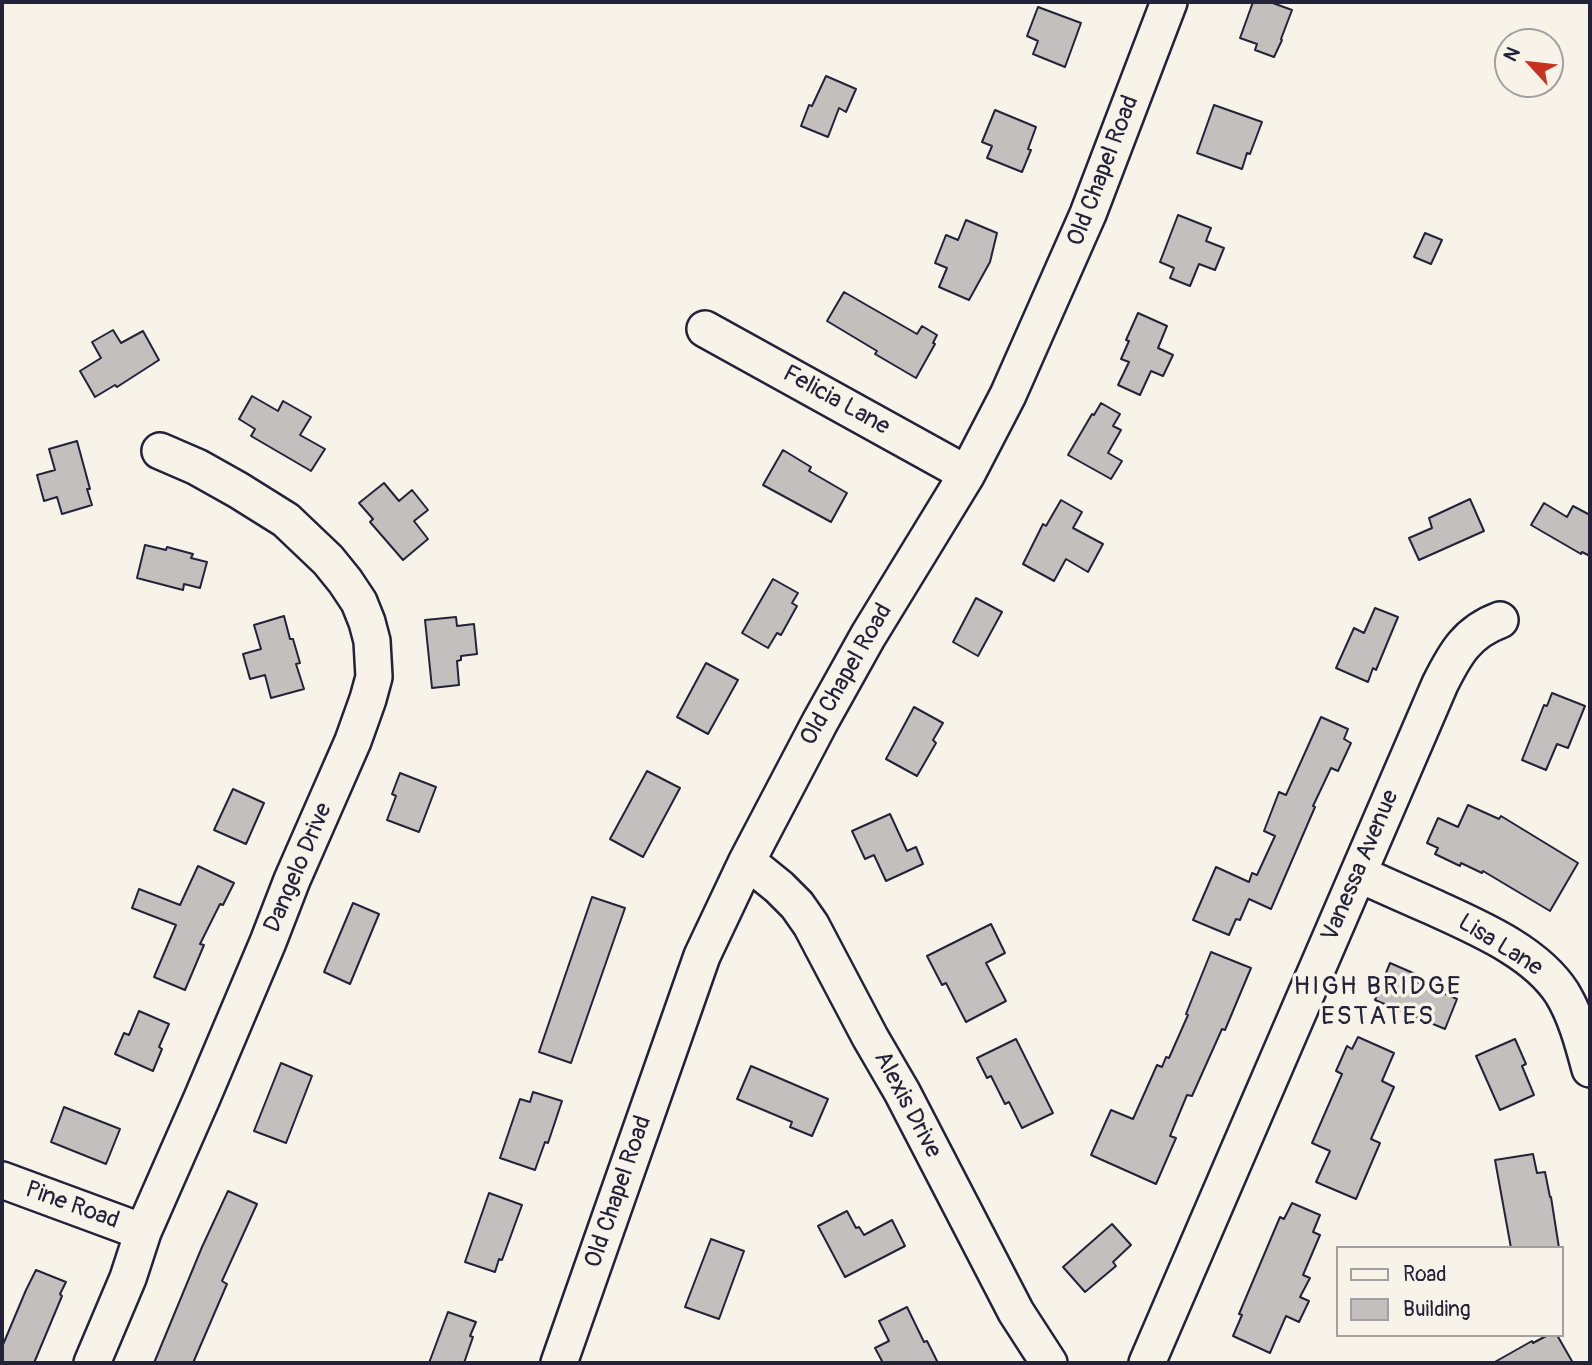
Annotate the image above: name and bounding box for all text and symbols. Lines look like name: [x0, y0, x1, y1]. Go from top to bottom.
north arrow: [1494, 28, 1564, 98]
text: N: [1498, 43, 1526, 66]
street label: Old Chapel Road: [1062, 92, 1146, 250]
street label: Felicia Lane: [778, 360, 894, 442]
street label: Old Chapel Road: [795, 599, 899, 751]
street label: Vanessa Avenue: [1316, 786, 1406, 946]
street label: Dangelo Drive: [259, 799, 339, 937]
street label: Lisa Lane: [1452, 909, 1548, 983]
district label: HIGH BRIDGE ESTATES: [1295, 971, 1461, 1032]
street label: Alexis Drive: [867, 1047, 947, 1163]
street label: Old Chapel Road: [580, 1112, 658, 1272]
street label: Pine Road: [21, 1176, 123, 1236]
legend: [1336, 1246, 1564, 1337]
text: Road: [1403, 1261, 1447, 1288]
text: Building: [1403, 1296, 1470, 1323]

